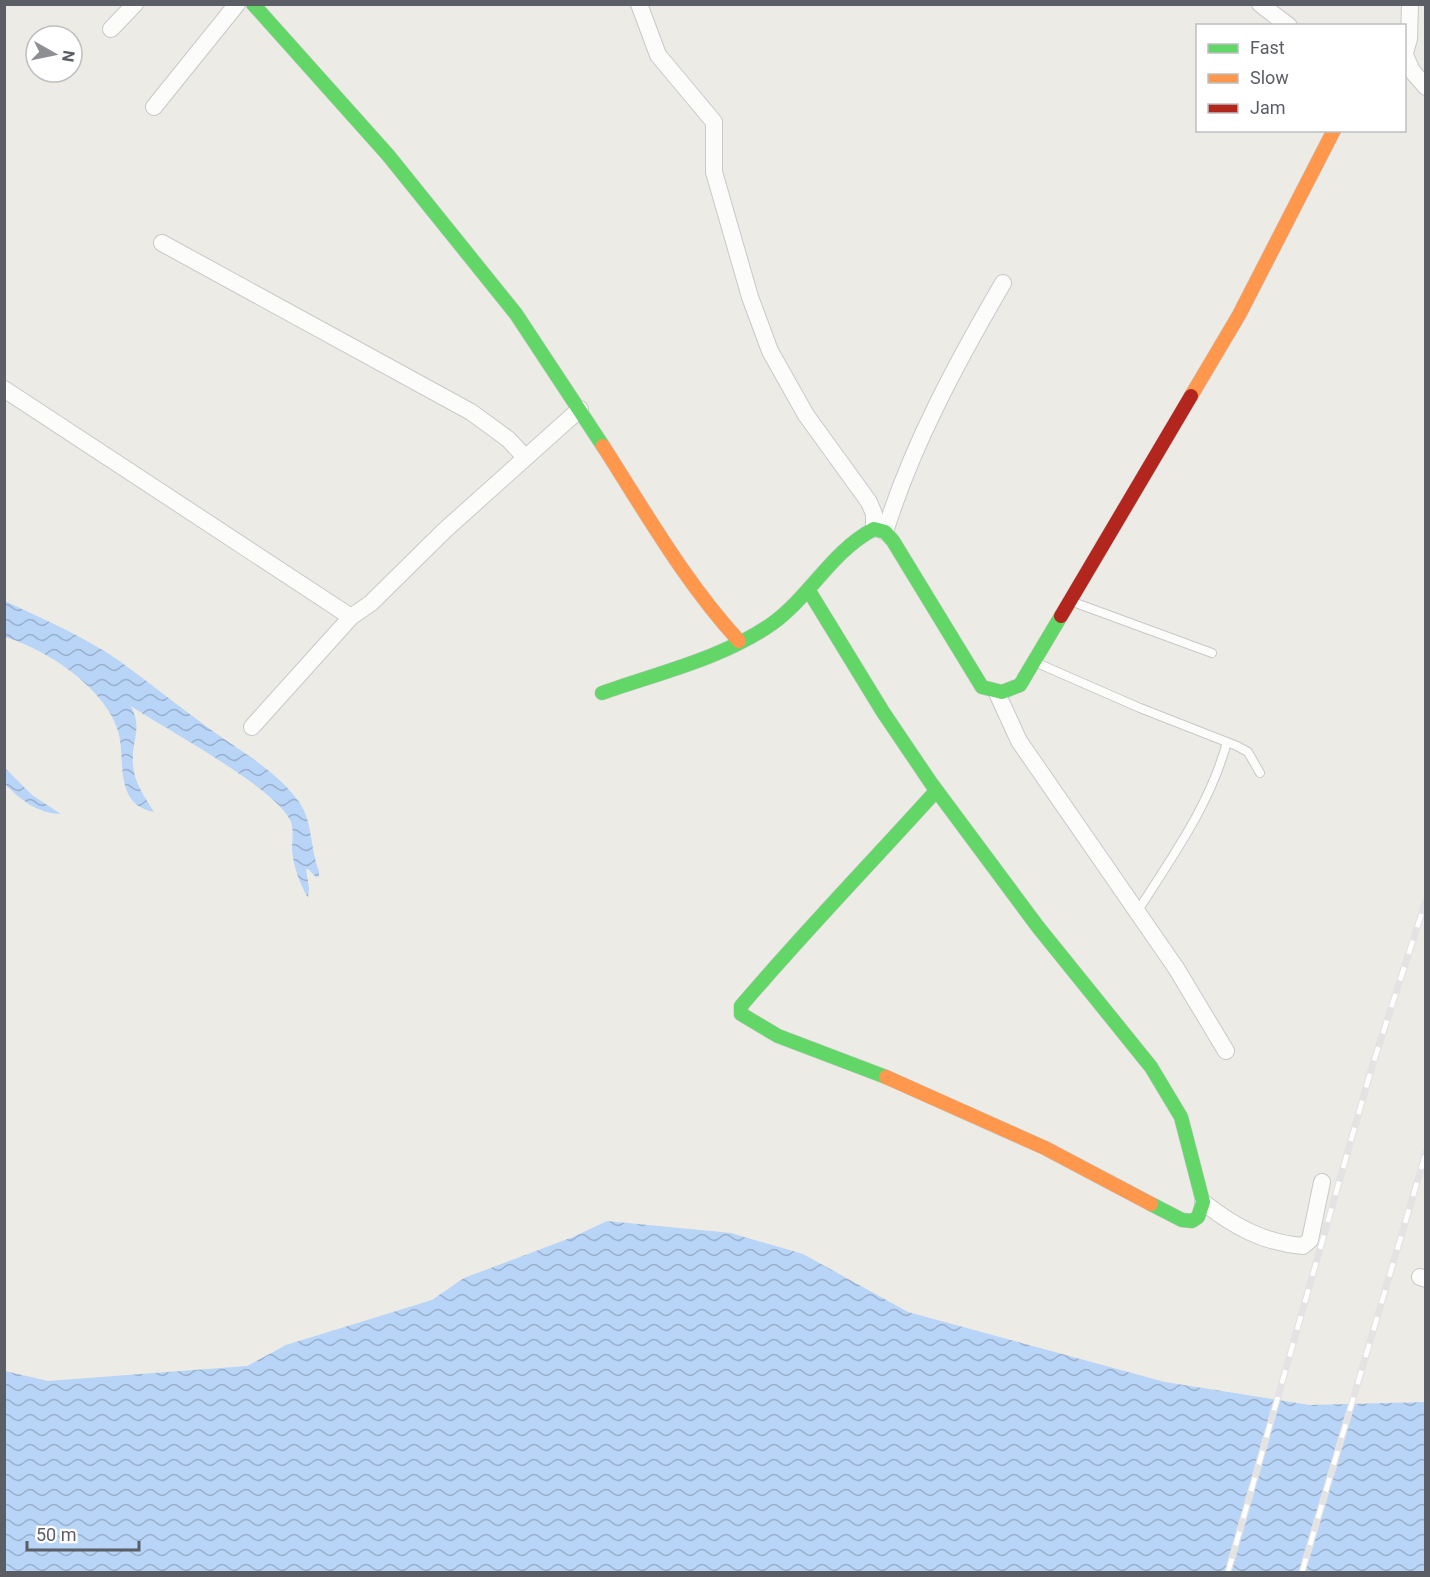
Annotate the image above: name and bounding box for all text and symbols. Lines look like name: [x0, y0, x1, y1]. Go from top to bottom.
north arrow: [24, 24, 84, 84]
legend: [1196, 24, 1406, 132]
text: Fast: [1250, 37, 1285, 58]
text: N: [58, 49, 79, 63]
text: Slow: [1250, 67, 1289, 88]
text: Jam: [1250, 97, 1286, 118]
scale bar: [27, 1514, 140, 1552]
text: 50 m: [36, 1524, 76, 1545]

